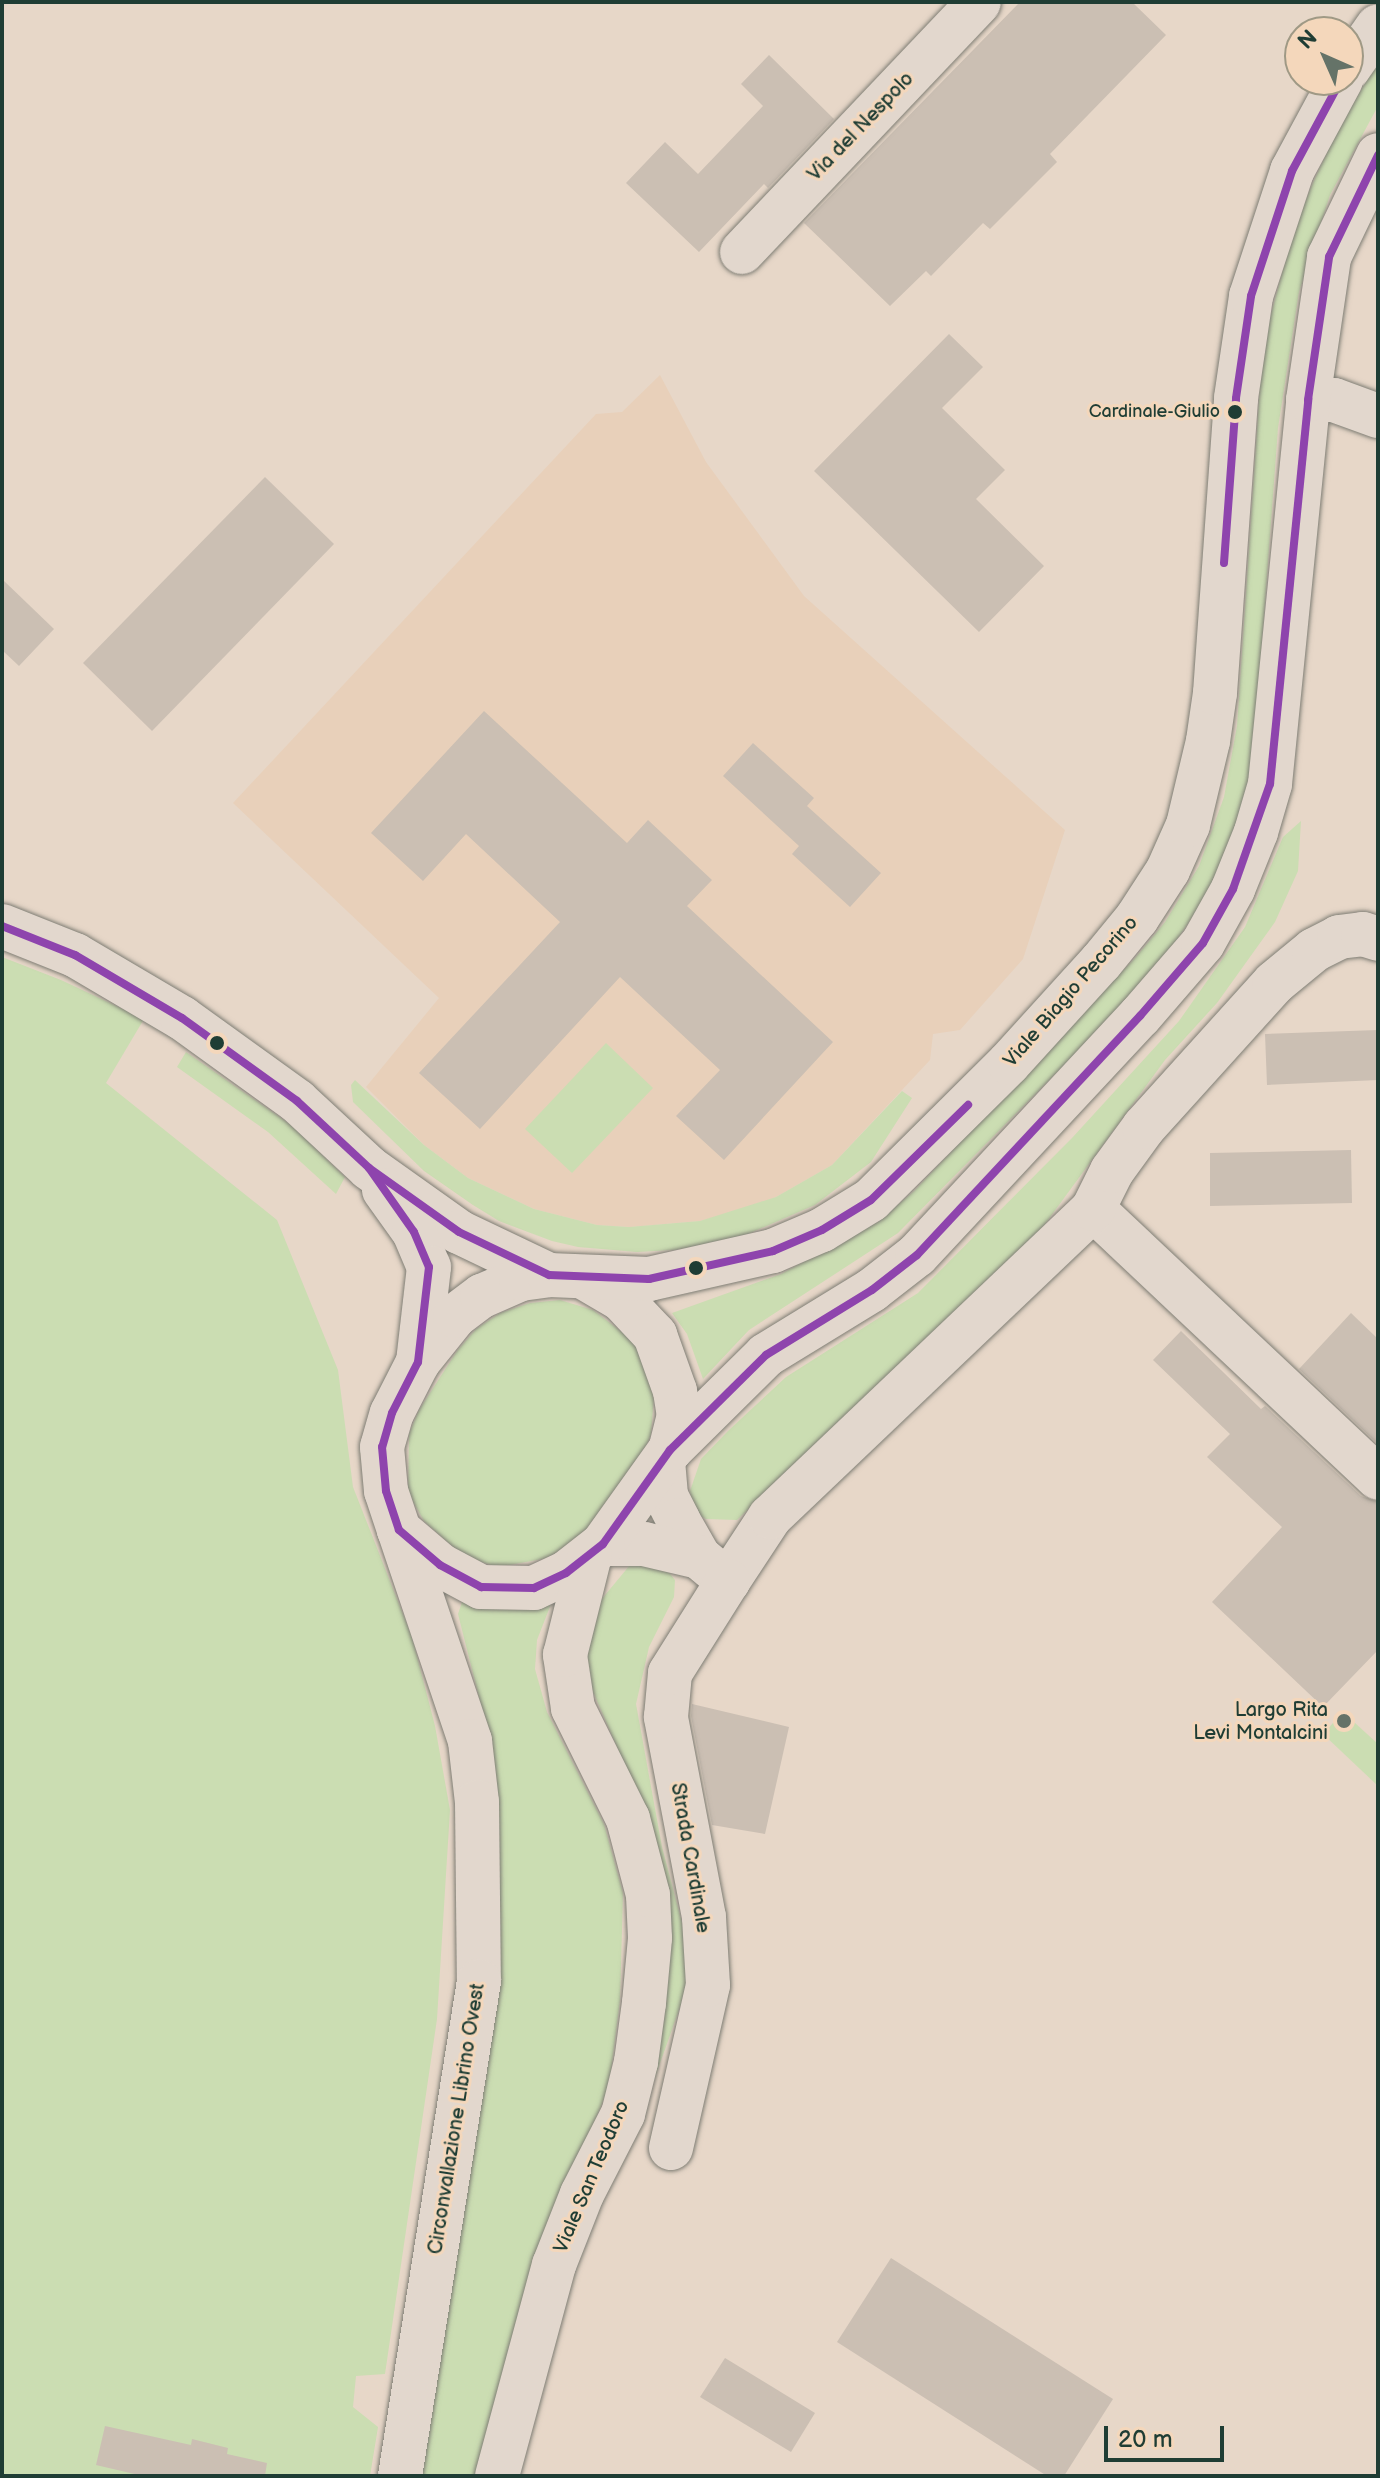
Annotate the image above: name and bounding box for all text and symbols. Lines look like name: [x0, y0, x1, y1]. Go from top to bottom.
north arrow: [1284, 16, 1364, 96]
text: N: [1293, 25, 1323, 55]
street label: Via del Nespolo: [803, 67, 919, 187]
place label: Cardinale-Giulio: [1089, 401, 1220, 423]
marker: Cardinale-Giulio: [1227, 404, 1243, 420]
street label: Viale Biagio Pecorino: [999, 911, 1143, 1073]
unlabelled marker: [209, 1035, 225, 1051]
unlabelled marker: [688, 1260, 704, 1276]
place label: Largo Rita Levi Montalcini: [1193, 1698, 1328, 1745]
marker: Largo Rita Levi Montalcini: [1335, 1712, 1353, 1730]
street label: Strada Cardinale: [665, 1781, 715, 1935]
street label: Circonvallazione Librino Ovest: [424, 1982, 490, 2256]
street label: Viale San Teodoro: [549, 2097, 635, 2257]
scale bar: [1108, 2410, 1228, 2460]
text: 20 m: [1118, 2425, 1173, 2454]

